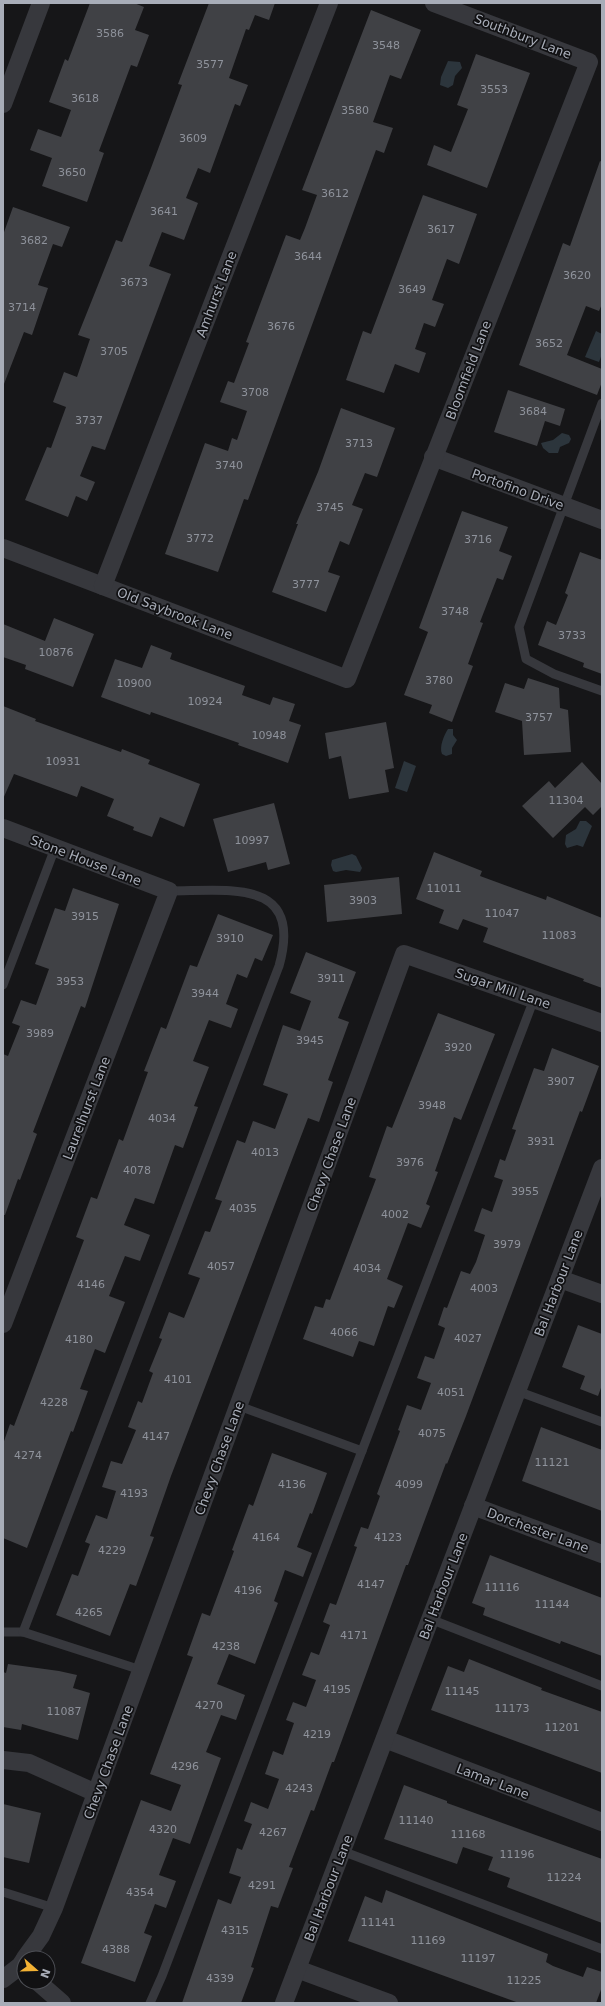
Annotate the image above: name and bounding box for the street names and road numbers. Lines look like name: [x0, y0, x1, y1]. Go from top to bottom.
street label: Southbury Lane: [472, 11, 574, 62]
street label: Amhurst Lane: [193, 249, 240, 339]
street label: Bloomfield Lane: [443, 319, 494, 422]
street label: Portofino Drive: [470, 466, 566, 513]
street label: Old Saybrook Lane: [115, 585, 235, 642]
street label: Stone House Lane: [28, 832, 144, 889]
street label: Sugar Mill Lane: [453, 965, 552, 1012]
street label: Laurelhurst Lane: [60, 1054, 113, 1162]
street label: Chevy Chase Lane: [304, 1095, 359, 1213]
street label: Bal Harbour Lane: [531, 1228, 586, 1339]
street label: Chevy Chase Lane: [192, 1399, 247, 1517]
street label: Dorchester Lane: [485, 1505, 591, 1556]
street label: Bal Harbour Lane: [416, 1531, 471, 1642]
street label: Chevy Chase Lane: [81, 1703, 136, 1821]
street label: Lamar Lane: [454, 1761, 531, 1802]
street label: Bal Harbour Lane: [301, 1833, 356, 1944]

